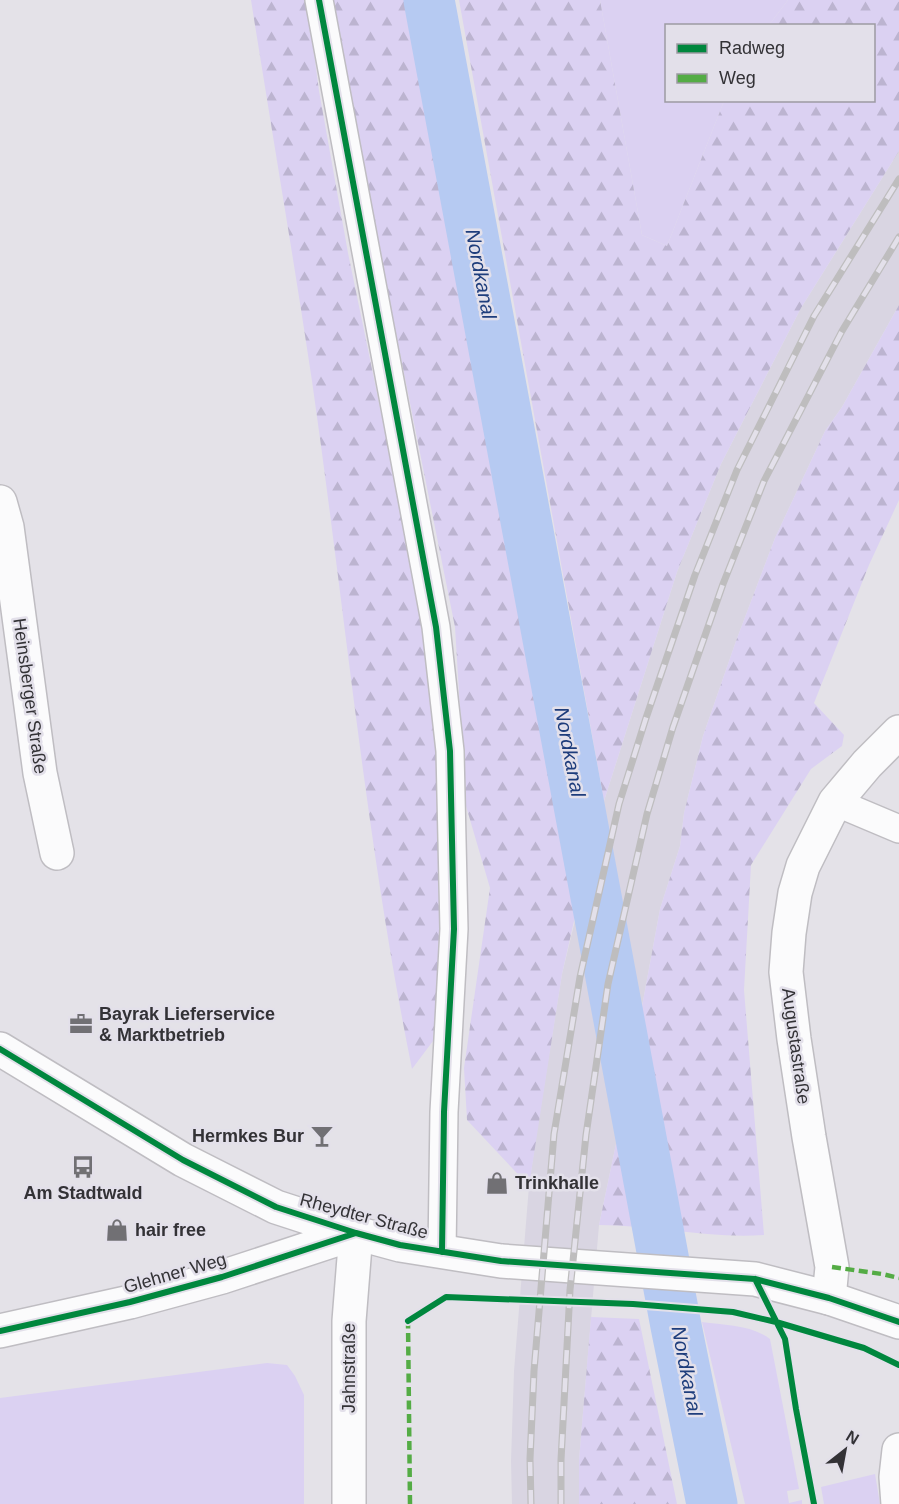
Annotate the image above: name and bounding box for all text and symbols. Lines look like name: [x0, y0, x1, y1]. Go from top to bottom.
legend: [665, 24, 875, 102]
text: Radweg: [719, 38, 785, 58]
text: Weg: [719, 68, 756, 88]
water label: Nordkanal: [462, 227, 501, 321]
street label: Heinsberger Straße: [9, 617, 51, 775]
water label: Nordkanal: [551, 705, 590, 799]
street label: Augustastraße: [778, 987, 814, 1105]
place label: Bayrak Lieferservice & Marktbetrieb: [99, 1004, 275, 1045]
office icon: Bayrak Lieferservice & Marktbetrieb: [68, 1011, 94, 1037]
bar icon: Hermkes Bur: [309, 1123, 335, 1149]
place label: Hermkes Bur: [192, 1126, 304, 1146]
bus stop icon: Am Stadtwald: [70, 1154, 96, 1180]
shop icon: Trinkhalle: [484, 1170, 510, 1196]
place label: Trinkhalle: [515, 1173, 599, 1193]
place label: Am Stadtwald: [23, 1183, 143, 1203]
street label: Rheydter Straße: [298, 1189, 430, 1243]
shop icon: hair free: [104, 1217, 130, 1243]
place label: hair free: [135, 1220, 206, 1240]
street label: Glehner Weg: [121, 1249, 229, 1297]
street label: Jahnstraße: [339, 1323, 359, 1413]
water label: Nordkanal: [668, 1324, 707, 1418]
north arrow: [815, 1420, 875, 1480]
text: N: [843, 1427, 862, 1448]

